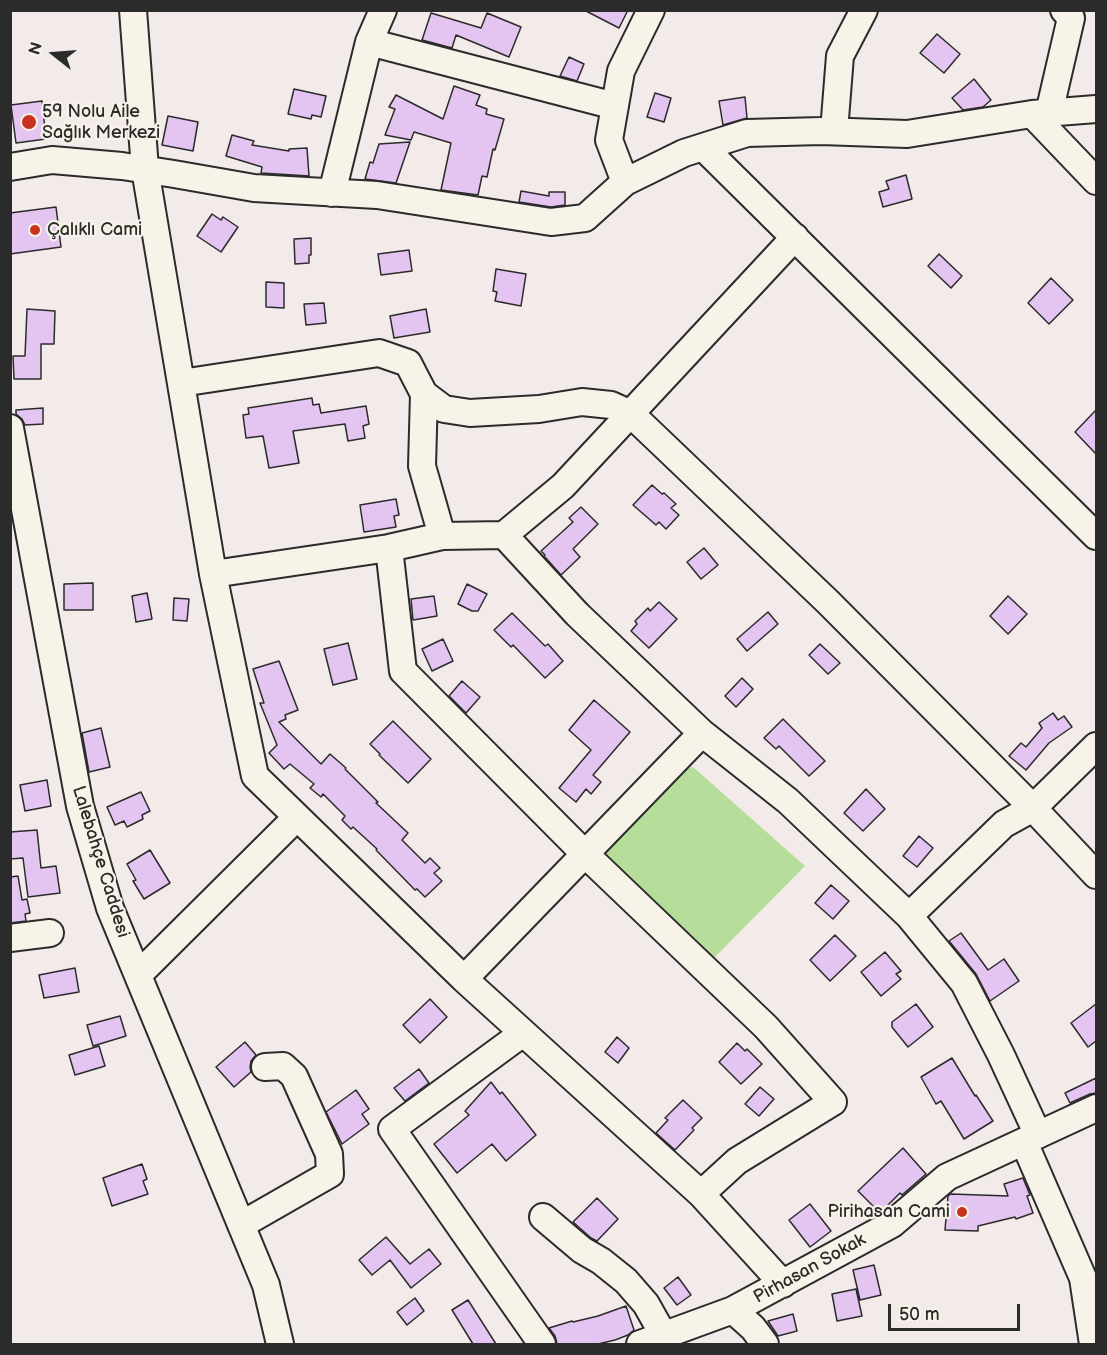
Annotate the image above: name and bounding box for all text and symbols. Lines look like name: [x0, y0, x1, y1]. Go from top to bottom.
north arrow: [24, 24, 84, 84]
text: N: [25, 40, 47, 57]
place label: 59 Nolu Aile Sağlık Merkezi: [42, 101, 160, 144]
marker: 59 Nolu Aile Sağlık Merkezi: [20, 113, 38, 131]
place label: Çalıklı Cami: [47, 219, 142, 241]
marker: Çalıklı Cami: [28, 223, 42, 237]
street label: Lalebahçe Caddesi: [67, 784, 133, 940]
place label: Pirihasan Cami: [827, 1201, 950, 1223]
marker: Pirihasan Cami: [955, 1205, 969, 1219]
street label: Pirhasan Sokak: [750, 1229, 870, 1309]
scale bar: [891, 1292, 1023, 1330]
text: 50 m: [899, 1304, 940, 1325]

